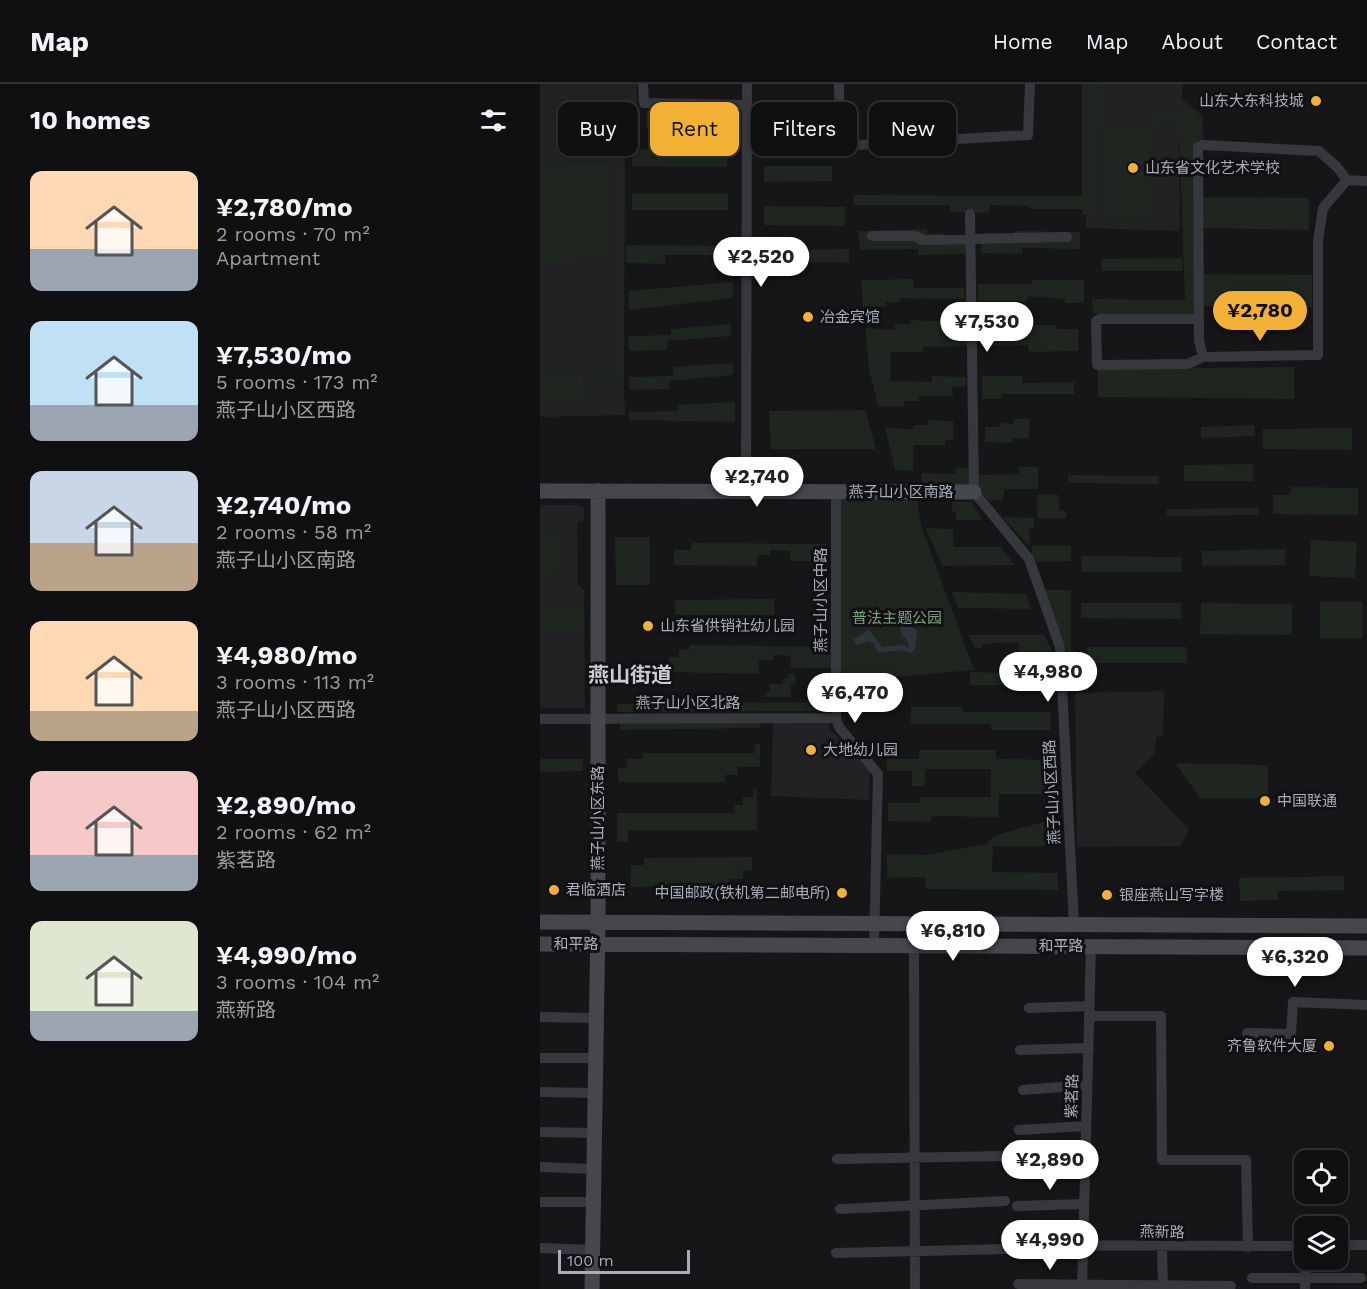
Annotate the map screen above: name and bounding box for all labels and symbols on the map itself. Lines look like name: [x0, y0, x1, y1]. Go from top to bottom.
place label: 山东大东科技城: [1199, 92, 1304, 110]
marker: 山东大东科技城: [1309, 94, 1323, 108]
place label: 山东省文化艺术学校: [1145, 159, 1280, 177]
marker: 山东省文化艺术学校: [1126, 161, 1140, 175]
pin: ¥2,520: [712, 237, 810, 288]
pin: ¥2,780: [1211, 291, 1309, 342]
pin: ¥7,530: [938, 302, 1036, 353]
place label: 冶金宾馆: [820, 308, 880, 326]
marker: 冶金宾馆: [801, 310, 815, 324]
pin: ¥2,740: [708, 457, 806, 508]
street label: 燕子山小区南路: [848, 483, 954, 501]
street label: 燕子山小区中路: [812, 547, 830, 653]
park label: 普法主题公园: [852, 609, 942, 627]
place label: 山东省供销社幼儿园: [660, 617, 795, 635]
marker: 山东省供销社幼儿园: [641, 619, 655, 633]
pin: ¥4,980: [999, 652, 1097, 703]
district label: 燕山街道: [588, 662, 672, 687]
pin: ¥6,470: [806, 673, 904, 724]
street label: 燕子山小区北路: [635, 694, 741, 712]
street label: 燕子山小区西路: [1040, 739, 1064, 845]
place label: 大地幼儿园: [823, 741, 898, 759]
marker: 大地幼儿园: [804, 743, 818, 757]
street label: 燕子山小区东路: [589, 765, 607, 871]
place label: 中国联通: [1277, 792, 1337, 810]
marker: 中国联通: [1258, 794, 1272, 808]
place label: 君临酒店: [566, 881, 626, 899]
marker: 君临酒店: [547, 883, 561, 897]
place label: 中国邮政(铁机第二邮电所): [654, 884, 830, 902]
marker: 中国邮政(铁机第二邮电所): [835, 886, 849, 900]
place label: 银座燕山写字楼: [1119, 886, 1224, 904]
marker: 银座燕山写字楼: [1100, 888, 1114, 902]
pin: ¥6,810: [904, 911, 1002, 962]
street label: 和平路: [553, 935, 599, 953]
street label: 和平路: [1038, 937, 1084, 955]
pin: ¥6,320: [1246, 937, 1344, 988]
place label: 齐鲁软件大厦: [1227, 1037, 1317, 1055]
marker: 齐鲁软件大厦: [1322, 1039, 1336, 1053]
street label: 紫茗路: [1062, 1073, 1082, 1119]
pin: ¥2,890: [1001, 1140, 1099, 1191]
pin: ¥4,990: [1001, 1220, 1099, 1271]
street label: 燕新路: [1139, 1223, 1185, 1241]
scale bar: [558, 1247, 690, 1274]

